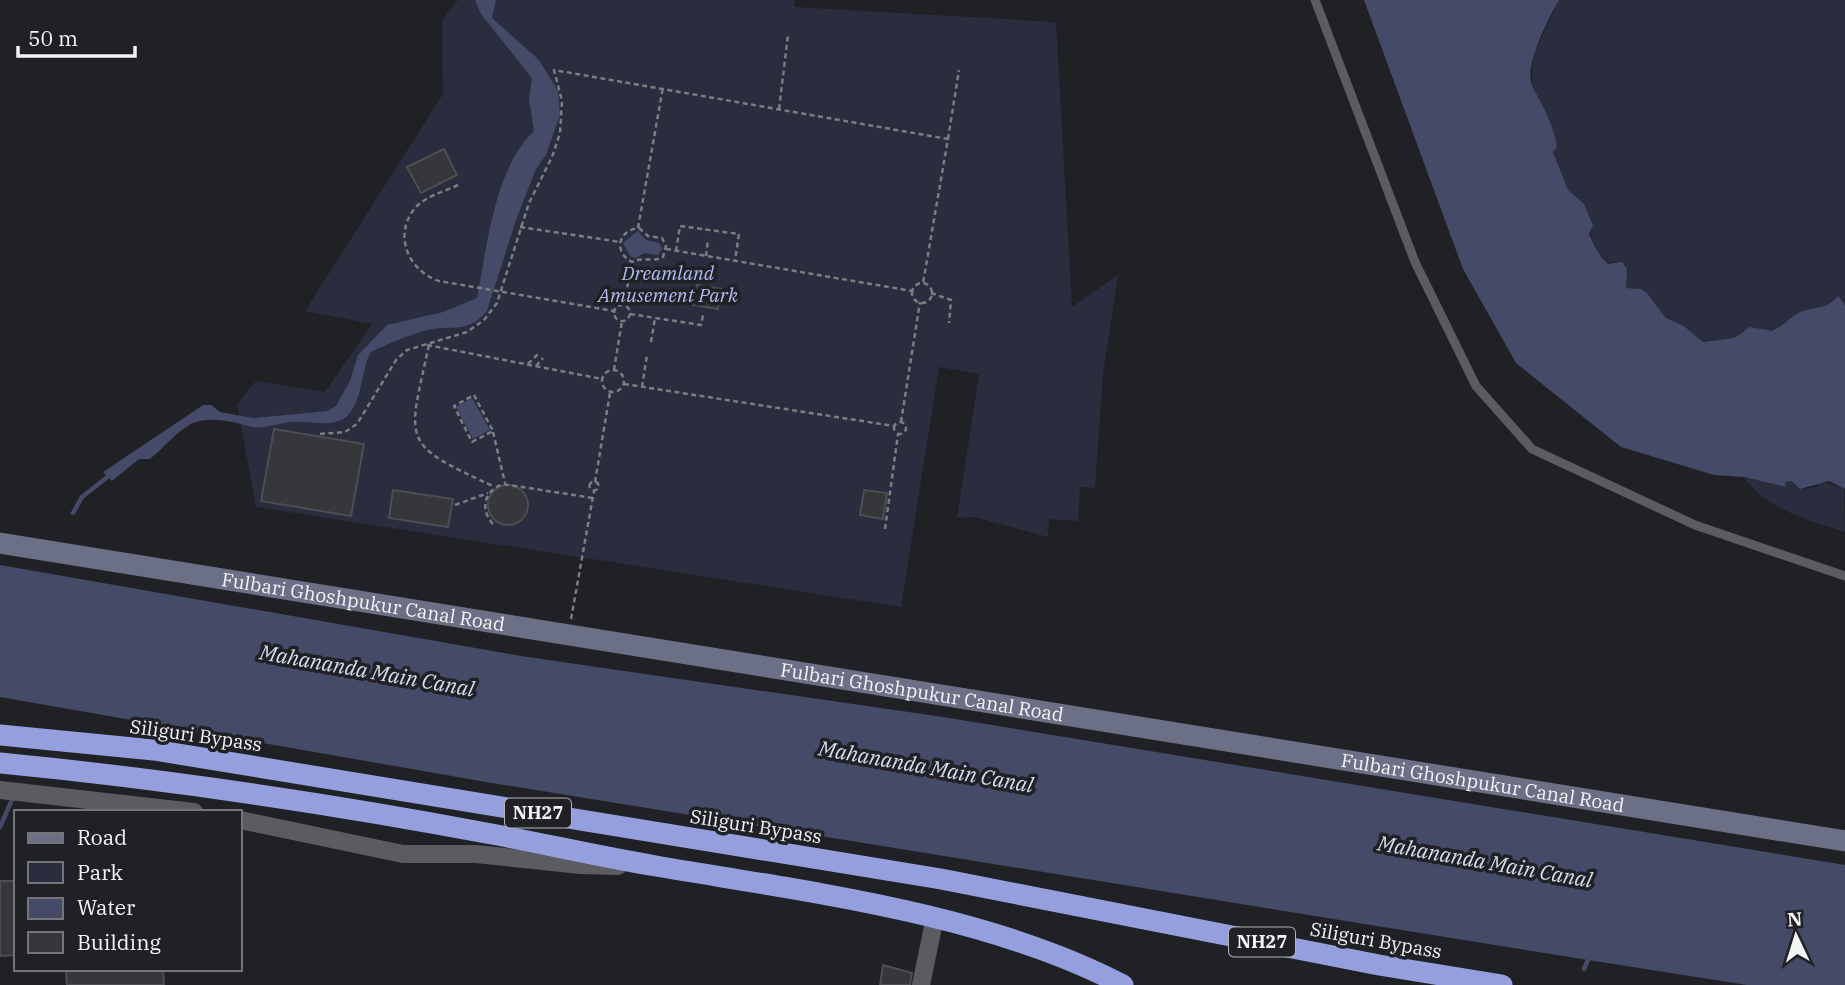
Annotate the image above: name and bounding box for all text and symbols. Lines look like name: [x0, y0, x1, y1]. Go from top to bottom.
scale bar: [18, 14, 135, 58]
text: 50 m: [28, 24, 78, 52]
park label: Dreamland Amusement Park: [596, 261, 739, 307]
street label: Fulbari Ghoshpukur Canal Road: [220, 567, 507, 636]
water label: Mahananda Main Canal: [257, 637, 478, 703]
street label: Fulbari Ghoshpukur Canal Road: [779, 657, 1065, 727]
street label: Siliguri Bypass: [128, 714, 264, 756]
water label: Mahananda Main Canal: [816, 733, 1037, 799]
street label: Fulbari Ghoshpukur Canal Road: [1339, 748, 1626, 817]
road number: NH27: [505, 798, 571, 828]
street label: Siliguri Bypass: [688, 804, 824, 848]
legend: [14, 810, 242, 971]
text: Road: [77, 823, 127, 851]
water label: Mahananda Main Canal: [1375, 828, 1596, 894]
text: Park: [77, 858, 124, 886]
text: Water: [77, 893, 136, 921]
north arrow: [1761, 901, 1831, 971]
text: N: [1786, 907, 1803, 932]
street label: Siliguri Bypass: [1308, 917, 1444, 963]
text: Building: [77, 928, 162, 956]
road number: NH27: [1229, 928, 1295, 957]

